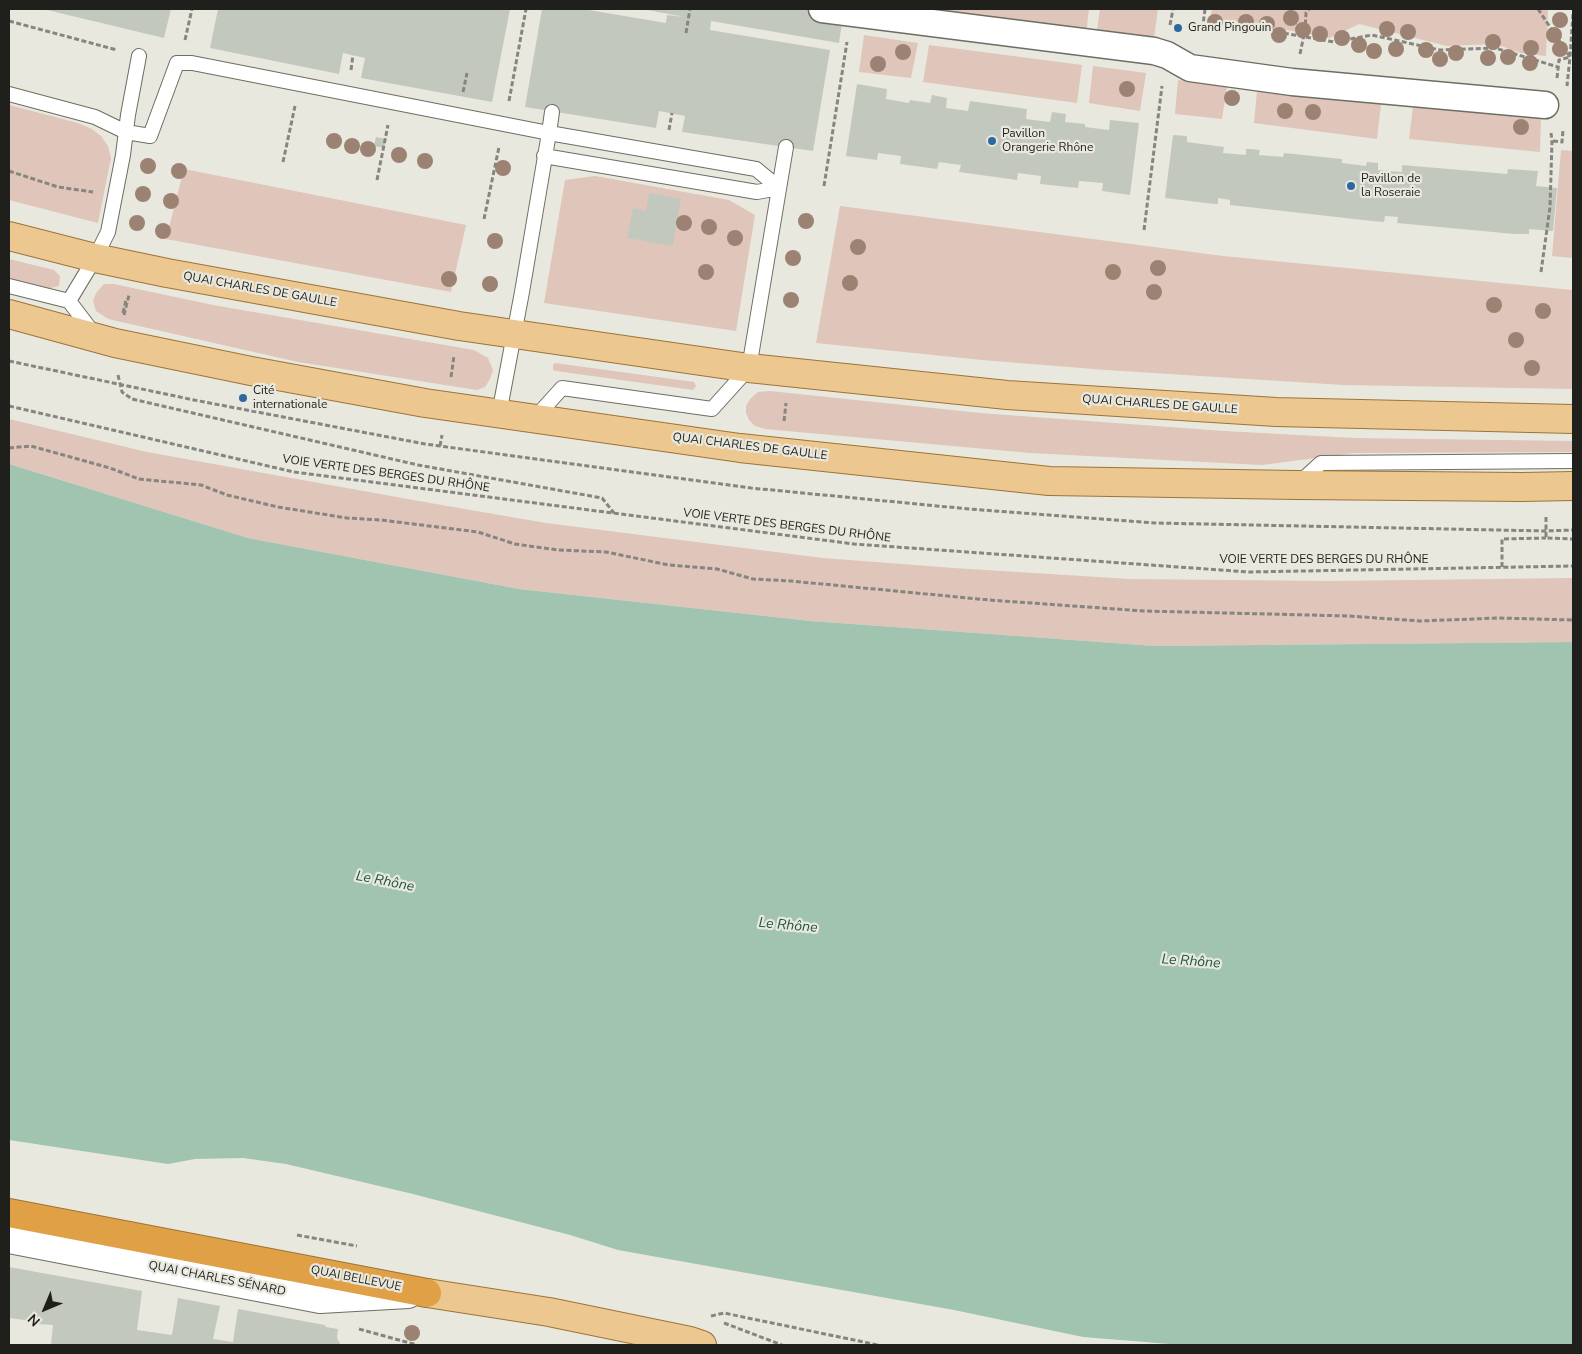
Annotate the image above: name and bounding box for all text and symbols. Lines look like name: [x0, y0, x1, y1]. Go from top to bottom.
place label: Grand Pingouin: [1188, 21, 1271, 35]
marker: Grand Pingouin: [1172, 22, 1184, 34]
place label: Pavillon Orangerie Rhône: [1002, 127, 1093, 155]
marker: Pavillon Orangerie Rhône: [986, 135, 998, 147]
place label: Pavillon de la Roseraie: [1361, 172, 1421, 200]
marker: Pavillon de la Roseraie: [1345, 180, 1357, 192]
street label: QUAI CHARLES DE GAULLE: [182, 269, 338, 311]
place label: Cité internationale: [253, 384, 327, 412]
marker: Cité internationale: [237, 392, 249, 404]
street label: QUAI CHARLES DE GAULLE: [1082, 392, 1238, 418]
street label: QUAI CHARLES DE GAULLE: [672, 430, 828, 464]
street label: VOIE VERTE DES BERGES DU RHÔNE: [281, 452, 491, 496]
street label: VOIE VERTE DES BERGES DU RHÔNE: [682, 506, 892, 546]
street label: VOIE VERTE DES BERGES DU RHÔNE: [1219, 553, 1429, 567]
water label: Le Rhône: [354, 868, 416, 896]
water label: Le Rhône: [758, 915, 818, 937]
water label: Le Rhône: [1161, 952, 1221, 972]
street label: QUAI CHARLES SÉNARD: [147, 1259, 287, 1299]
street label: QUAI BELLEVUE: [310, 1263, 402, 1295]
north arrow: [20, 1284, 70, 1334]
text: N: [24, 1310, 44, 1330]

